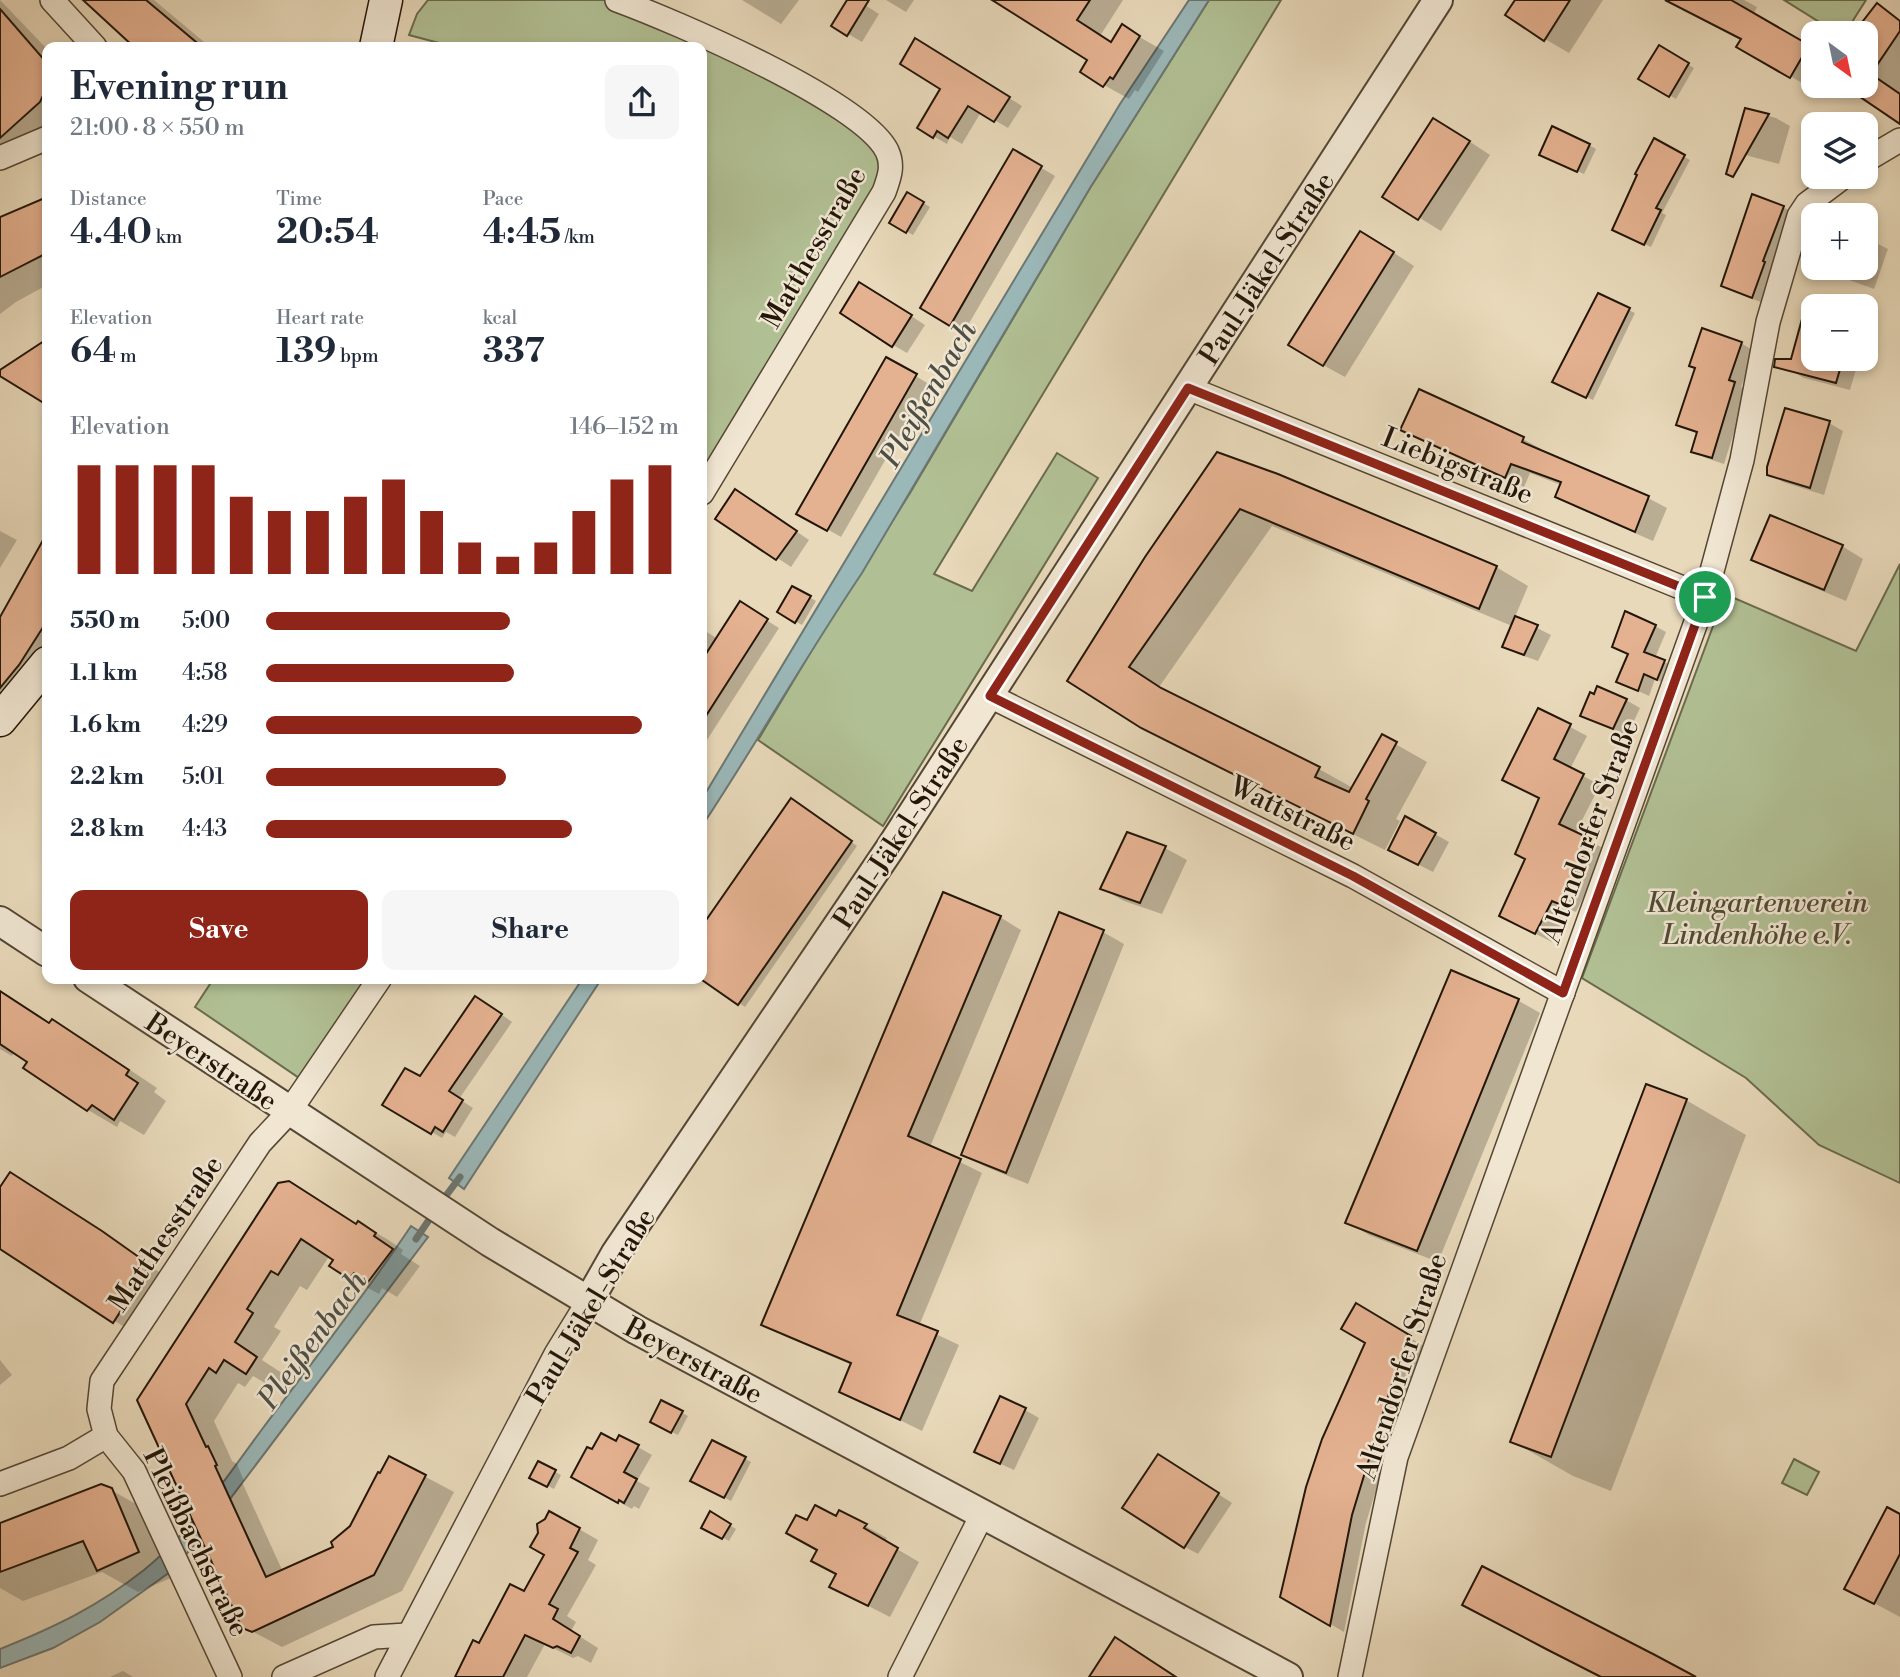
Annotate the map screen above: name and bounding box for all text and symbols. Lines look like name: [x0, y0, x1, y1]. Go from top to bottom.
north arrow: [1801, 21, 1878, 98]
map controls: [1801, 21, 1878, 371]
text: Evening run: [70, 64, 288, 111]
button: share: [605, 65, 679, 139]
button: layers: [1801, 112, 1878, 189]
text: 21:00 · 8 × 550 m: [70, 114, 245, 142]
street label: Matthesstraße: [754, 161, 875, 335]
street label: Paul-Jäkel-Straße: [1192, 166, 1343, 372]
text: Distance: [70, 187, 147, 211]
text: Time: [276, 187, 322, 211]
text: Pace: [483, 187, 523, 211]
button: +: [1801, 203, 1878, 280]
text: 4.40: [70, 211, 152, 254]
text: 20:54: [276, 211, 379, 254]
text: 4:45: [483, 211, 561, 254]
text: km: [152, 225, 182, 249]
text: /km: [561, 225, 595, 249]
button: −: [1801, 294, 1878, 371]
text: Elevation: [70, 306, 152, 330]
text: Heart rate: [276, 306, 364, 330]
text: kcal: [483, 306, 517, 330]
water label: Pleißenbach: [871, 314, 986, 475]
text: 64: [70, 330, 116, 373]
text: 139: [276, 330, 336, 373]
text: 337: [483, 330, 545, 373]
text: m: [116, 344, 137, 368]
text: bpm: [336, 344, 379, 368]
text: Elevation: [70, 413, 170, 441]
text: 146–152 m: [569, 413, 679, 441]
street label: Liebigstraße: [1377, 420, 1538, 513]
pin: [1675, 567, 1735, 627]
icon: arrive: [1686, 578, 1724, 616]
text: 550 m: [70, 607, 140, 635]
text: 5:00: [182, 607, 230, 635]
text: 1.1 km: [70, 659, 138, 687]
text: 4:58: [182, 659, 228, 687]
text: 1.6 km: [70, 711, 141, 739]
text: 4:29: [182, 711, 228, 739]
street label: Altendorfer Straße: [1533, 715, 1647, 949]
street label: Paul-Jäkel-Straße: [826, 730, 977, 936]
text: 2.2 km: [70, 763, 144, 791]
text: 5:01: [182, 763, 224, 791]
street label: Wattstraße: [1223, 768, 1361, 860]
text: 2.8 km: [70, 815, 144, 843]
text: 4:43: [182, 815, 227, 843]
park label: Kleingartenverein Lindenhöhe e.V.: [1646, 886, 1868, 953]
button: Save: [70, 890, 368, 970]
button: Share: [382, 890, 679, 970]
street label: Beyerstraße: [138, 1005, 284, 1119]
street label: Matthesstraße: [101, 1149, 231, 1318]
street label: Paul-Jäkel-Straße: [519, 1202, 664, 1411]
street label: Altendorfer Straße: [1349, 1249, 1456, 1485]
water label: Pleißenbach: [249, 1263, 376, 1418]
street label: Beyerstraße: [617, 1310, 768, 1412]
street label: Pleißbachstraße: [135, 1443, 256, 1643]

